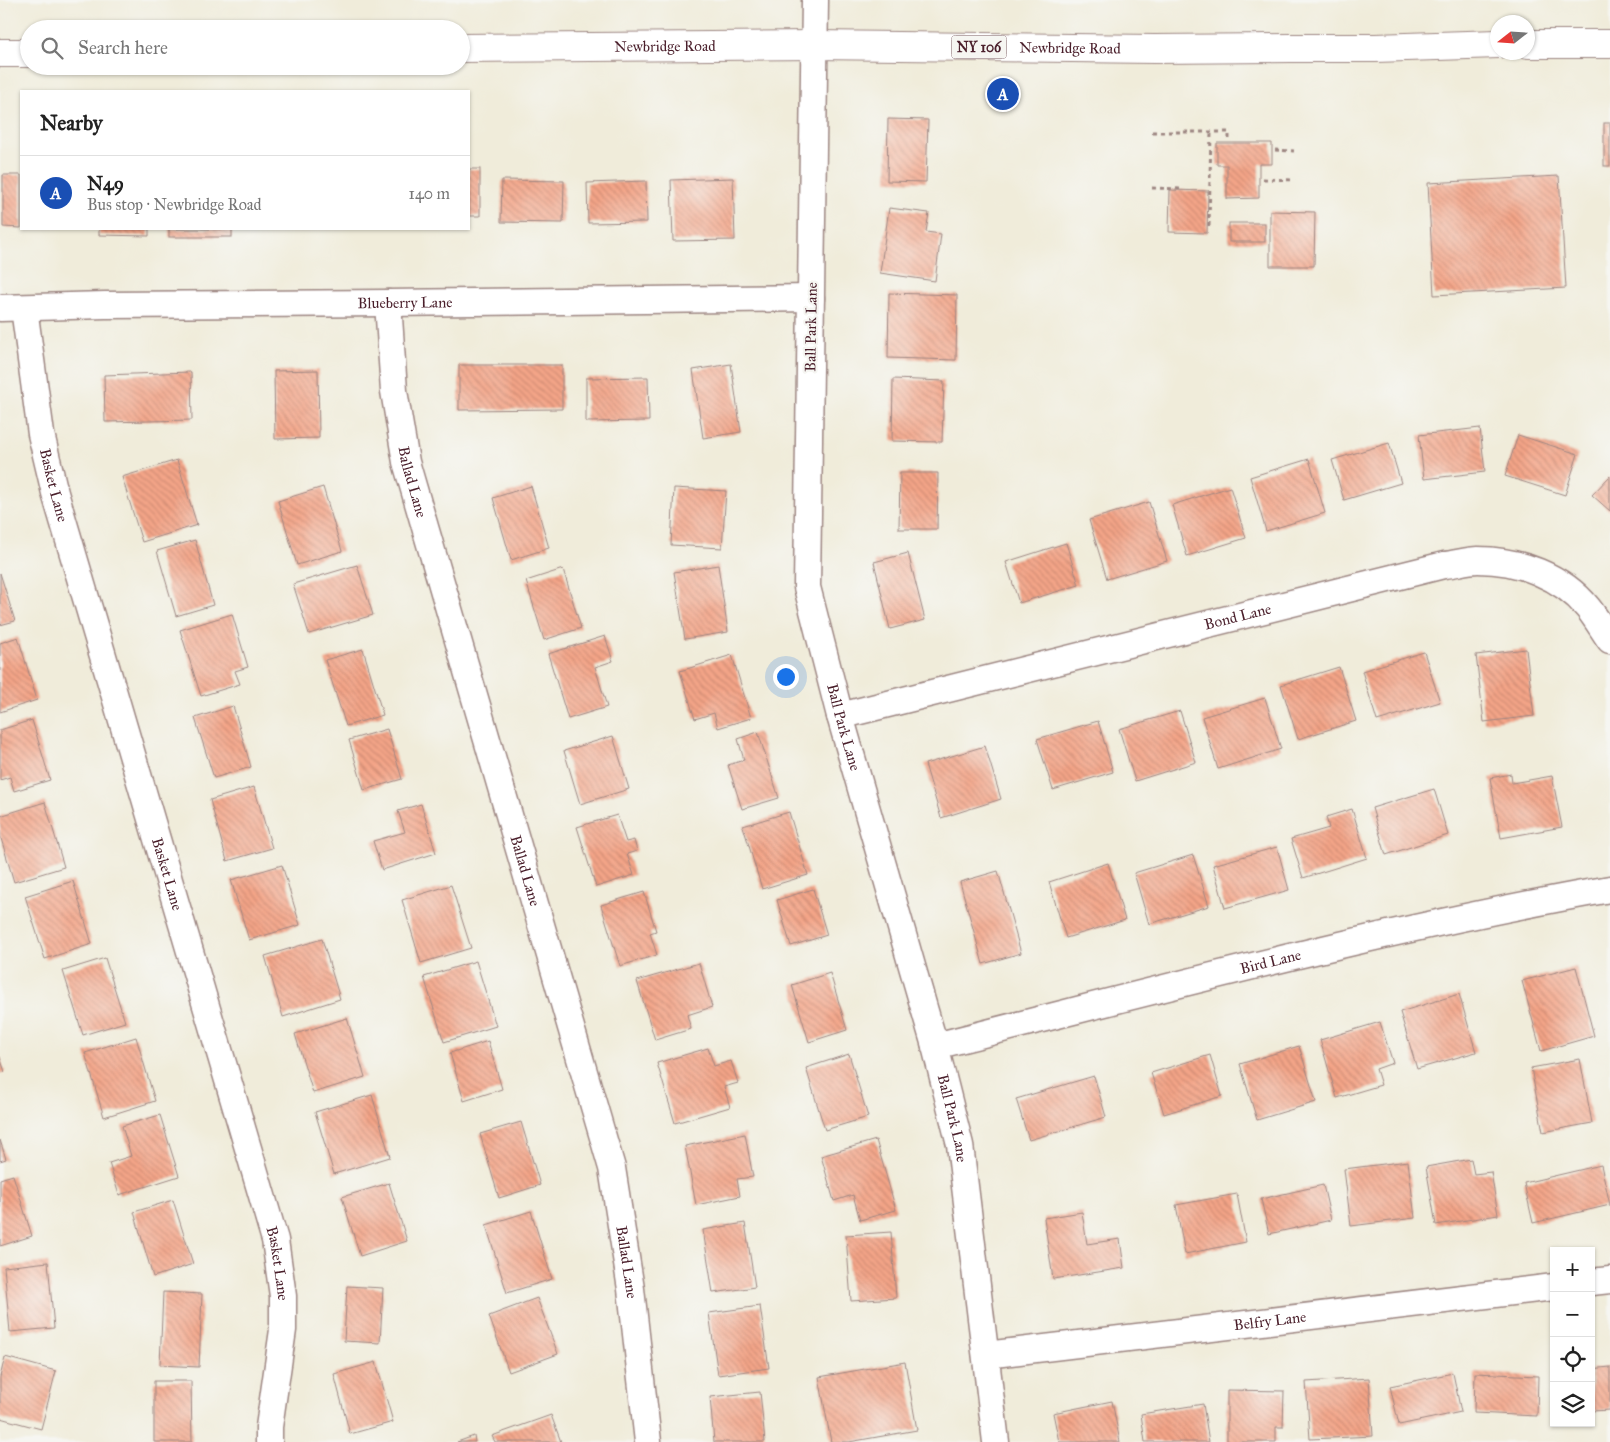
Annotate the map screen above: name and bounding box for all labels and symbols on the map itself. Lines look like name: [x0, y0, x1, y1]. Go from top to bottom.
north arrow: [1490, 15, 1535, 60]
road number: NY 106: [952, 36, 1006, 58]
street label: Newbridge Road: [614, 37, 716, 56]
street label: Newbridge Road: [1019, 38, 1121, 58]
pin: A: [987, 75, 1019, 113]
street label: Ball Park Lane: [801, 282, 821, 372]
street label: Blueberry Lane: [357, 293, 453, 312]
street label: Ballad Lane: [394, 445, 431, 520]
street label: Basket Lane: [36, 447, 72, 524]
street label: Bond Lane: [1202, 600, 1273, 634]
your location: [773, 664, 799, 690]
street label: Ball Park Lane: [823, 682, 864, 773]
street label: Ballad Lane: [506, 833, 544, 908]
street label: Basket Lane: [148, 835, 186, 913]
street label: Bird Lane: [1238, 946, 1303, 978]
street label: Ball Park Lane: [933, 1072, 971, 1163]
street label: Basket Lane: [262, 1224, 292, 1301]
street label: Ballad Lane: [612, 1225, 641, 1299]
street label: Belfry Lane: [1233, 1308, 1307, 1334]

